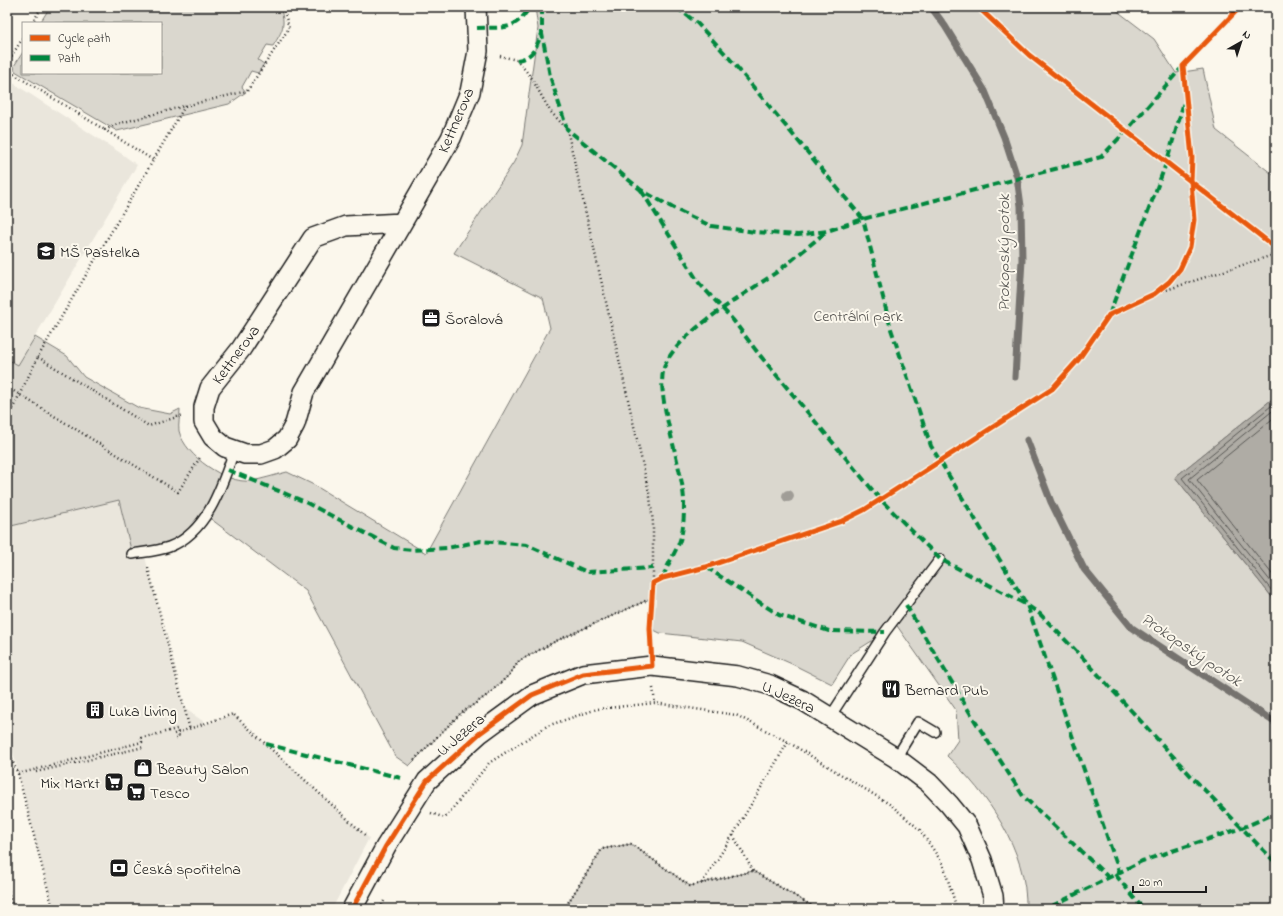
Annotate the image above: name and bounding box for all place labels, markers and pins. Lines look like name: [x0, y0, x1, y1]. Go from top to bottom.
school or university icon: MŠ Pastelka: [35, 240, 57, 262]
place label: MŠ Pastelka: [60, 241, 140, 265]
office icon: Šoralová: [420, 307, 442, 329]
place label: Šoralová: [445, 308, 502, 332]
restaurant icon: Bernard Pub: [880, 678, 902, 700]
place label: Bernard Pub: [904, 679, 989, 703]
building icon: Luka Living: [84, 699, 106, 721]
place label: Luka Living: [109, 700, 177, 724]
shop icon: Beauty Salon: [132, 757, 154, 779]
place label: Beauty Salon: [156, 758, 249, 782]
supermarket icon: Mix Markt: [103, 771, 125, 793]
place label: Mix Markt: [41, 772, 101, 796]
supermarket icon: Tesco: [125, 781, 147, 803]
place label: Tesco: [150, 782, 190, 806]
bank icon: Česká spořitelna: [108, 857, 130, 879]
place label: Česká spořitelna: [133, 858, 241, 882]

